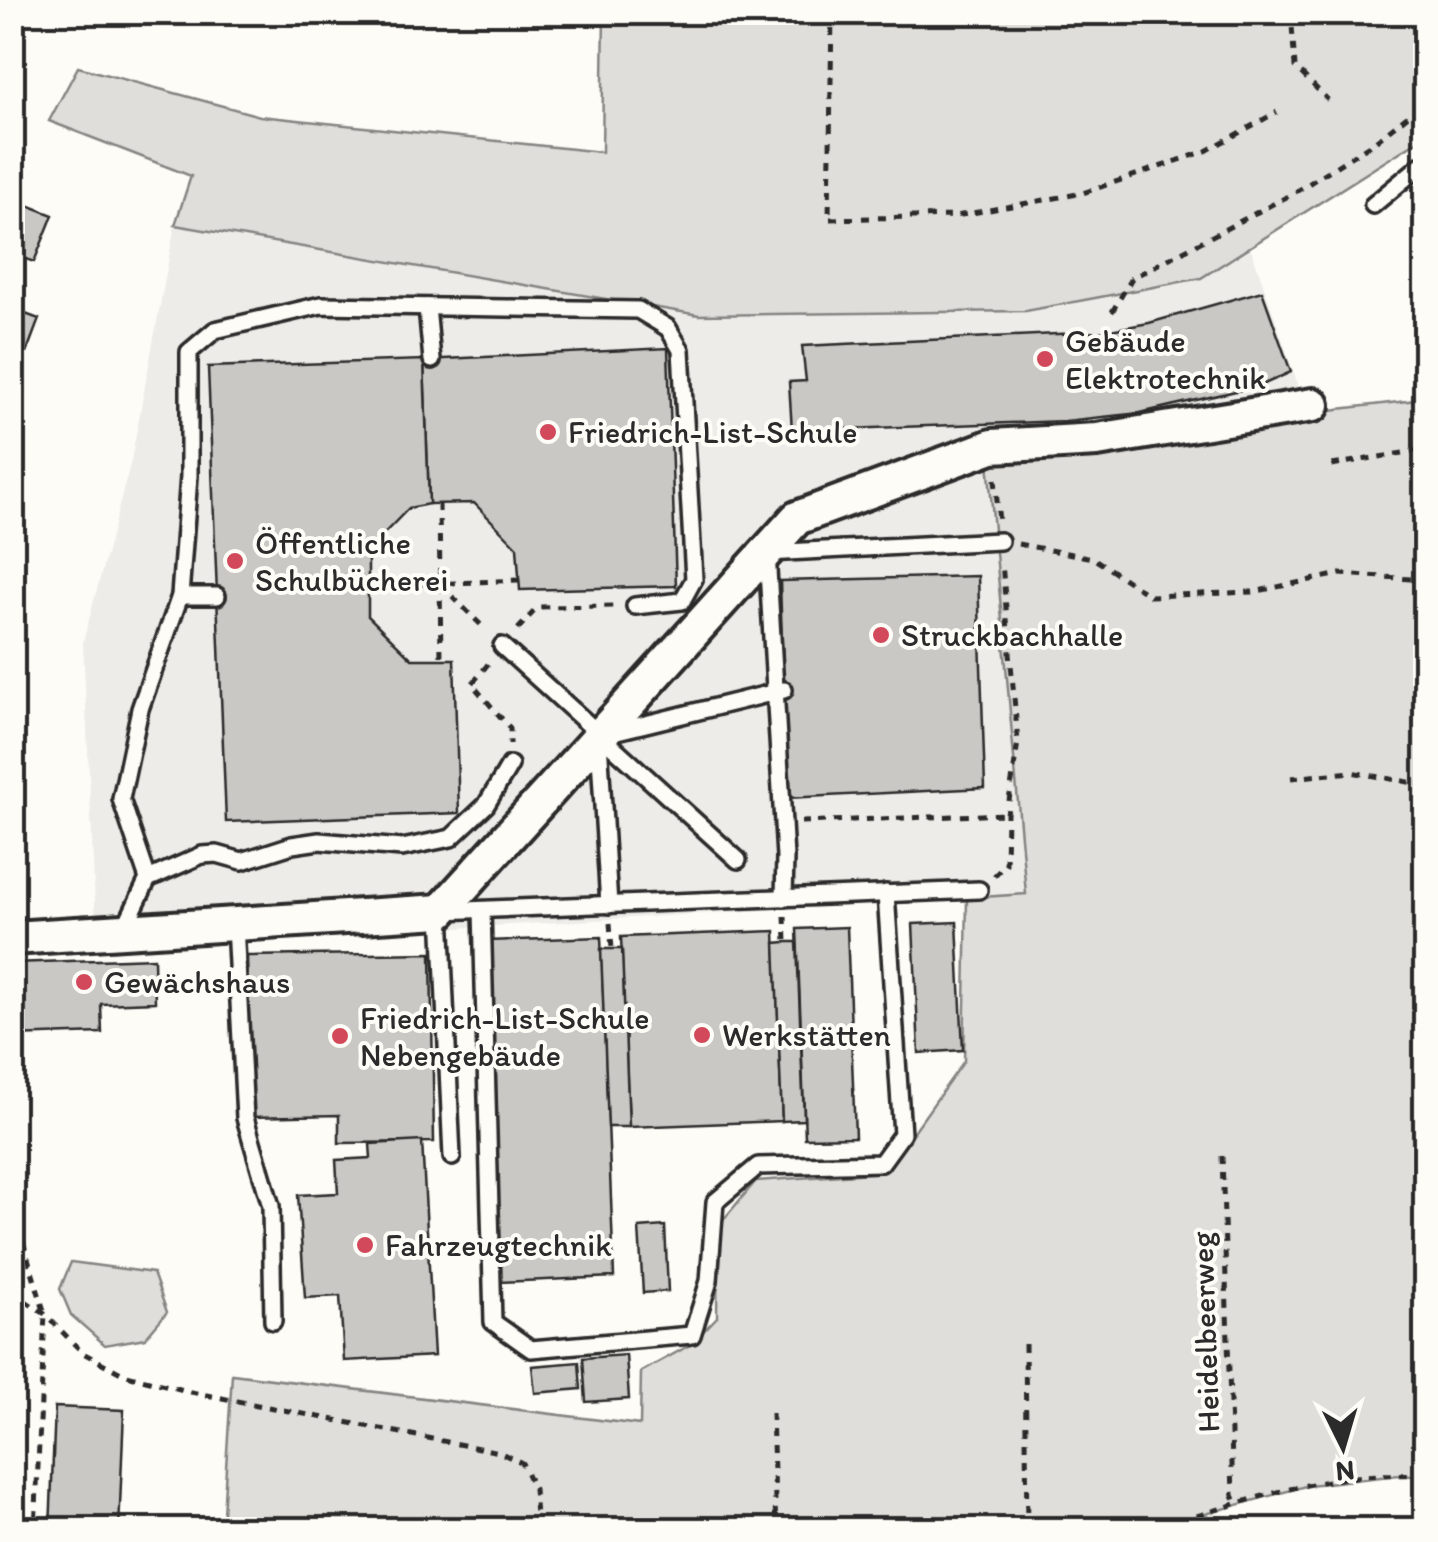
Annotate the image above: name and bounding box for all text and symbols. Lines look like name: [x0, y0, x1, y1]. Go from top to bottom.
place label: Gebäude Elektrotechnik: [1065, 322, 1266, 397]
marker: Gebäude Elektrotechnik: [1034, 348, 1056, 370]
place label: Friedrich-List-Schule: [568, 413, 858, 451]
marker: Friedrich-List-Schule: [537, 421, 559, 443]
place label: Öffentliche Schulbücherei: [255, 524, 449, 599]
marker: Öffentliche Schulbücherei: [224, 550, 246, 572]
place label: Struckbachhalle: [901, 616, 1123, 654]
marker: Struckbachhalle: [870, 624, 892, 646]
place label: Gewächshaus: [104, 963, 290, 1001]
marker: Gewächshaus: [73, 971, 95, 993]
place label: Friedrich-List-Schule Nebengebäude: [360, 999, 650, 1074]
place label: Werkstätten: [722, 1016, 891, 1054]
marker: Werkstätten: [691, 1024, 713, 1046]
marker: Friedrich-List-Schule Nebengebäude: [329, 1025, 351, 1047]
place label: Fahrzeugtechnik: [385, 1226, 612, 1264]
street label: Heidelbeerweg: [1182, 1230, 1228, 1433]
marker: Fahrzeugtechnik: [354, 1234, 376, 1256]
north arrow: [1293, 1397, 1393, 1497]
text: N: [1334, 1454, 1356, 1490]

